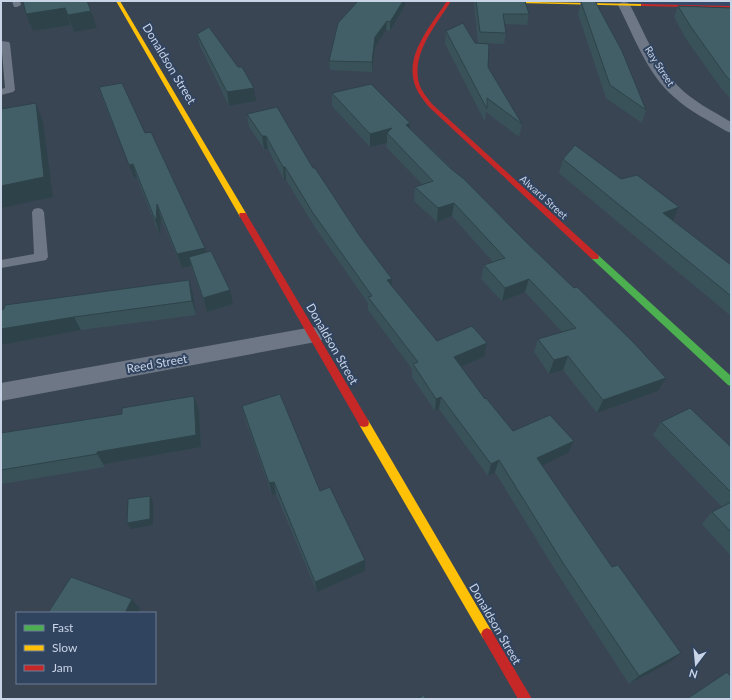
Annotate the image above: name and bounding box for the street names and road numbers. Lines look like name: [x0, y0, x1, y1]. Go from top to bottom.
street label: Donaldson Street: [139, 21, 200, 107]
street label: Ray Street: [643, 44, 677, 88]
street label: Alward Street: [518, 173, 571, 222]
street label: Donaldson Street: [303, 300, 362, 388]
street label: Reed Street: [125, 351, 189, 376]
street label: Donaldson Street: [466, 580, 525, 668]

